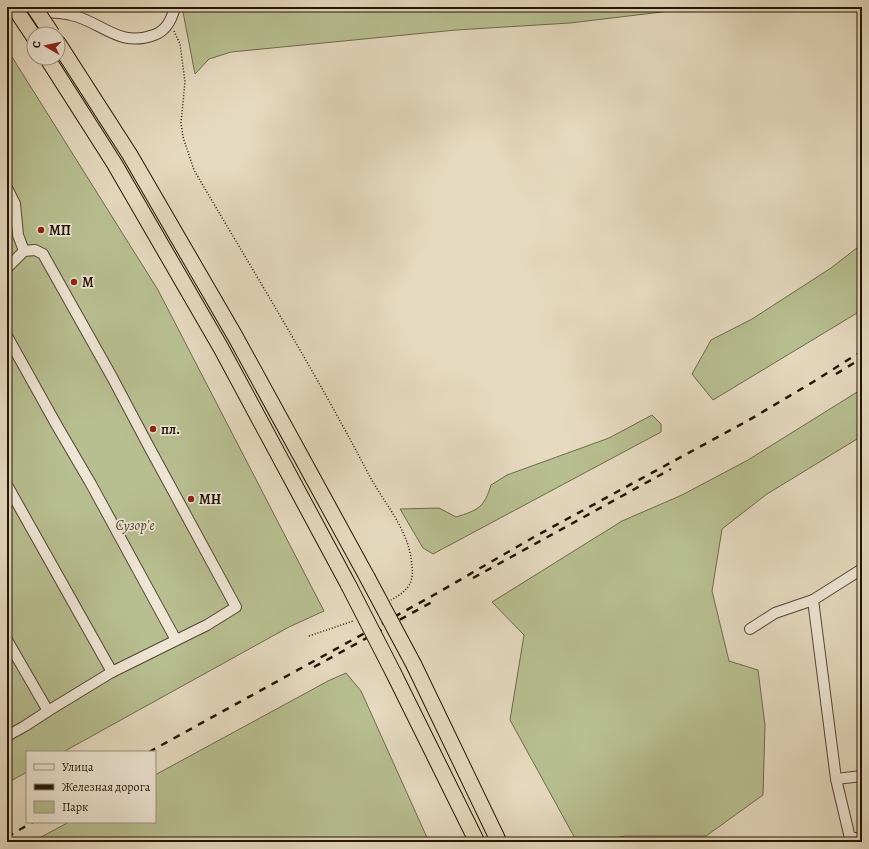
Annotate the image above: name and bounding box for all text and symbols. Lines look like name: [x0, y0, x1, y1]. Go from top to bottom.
north arrow: [26, 26, 66, 66]
text: С: [29, 40, 45, 49]
place label: МП: [49, 221, 71, 240]
marker: МП: [36, 225, 46, 235]
place label: М: [82, 273, 94, 292]
marker: М: [69, 277, 79, 287]
place label: пл.: [161, 420, 180, 439]
marker: пл.: [148, 424, 158, 434]
place label: МН: [199, 490, 221, 509]
marker: МН: [186, 494, 196, 504]
park label: Сузорʼе: [115, 516, 155, 535]
legend: [26, 751, 156, 823]
text: Улица: [62, 759, 94, 775]
text: Железная дорога: [62, 779, 151, 795]
text: Парк: [62, 799, 88, 815]

